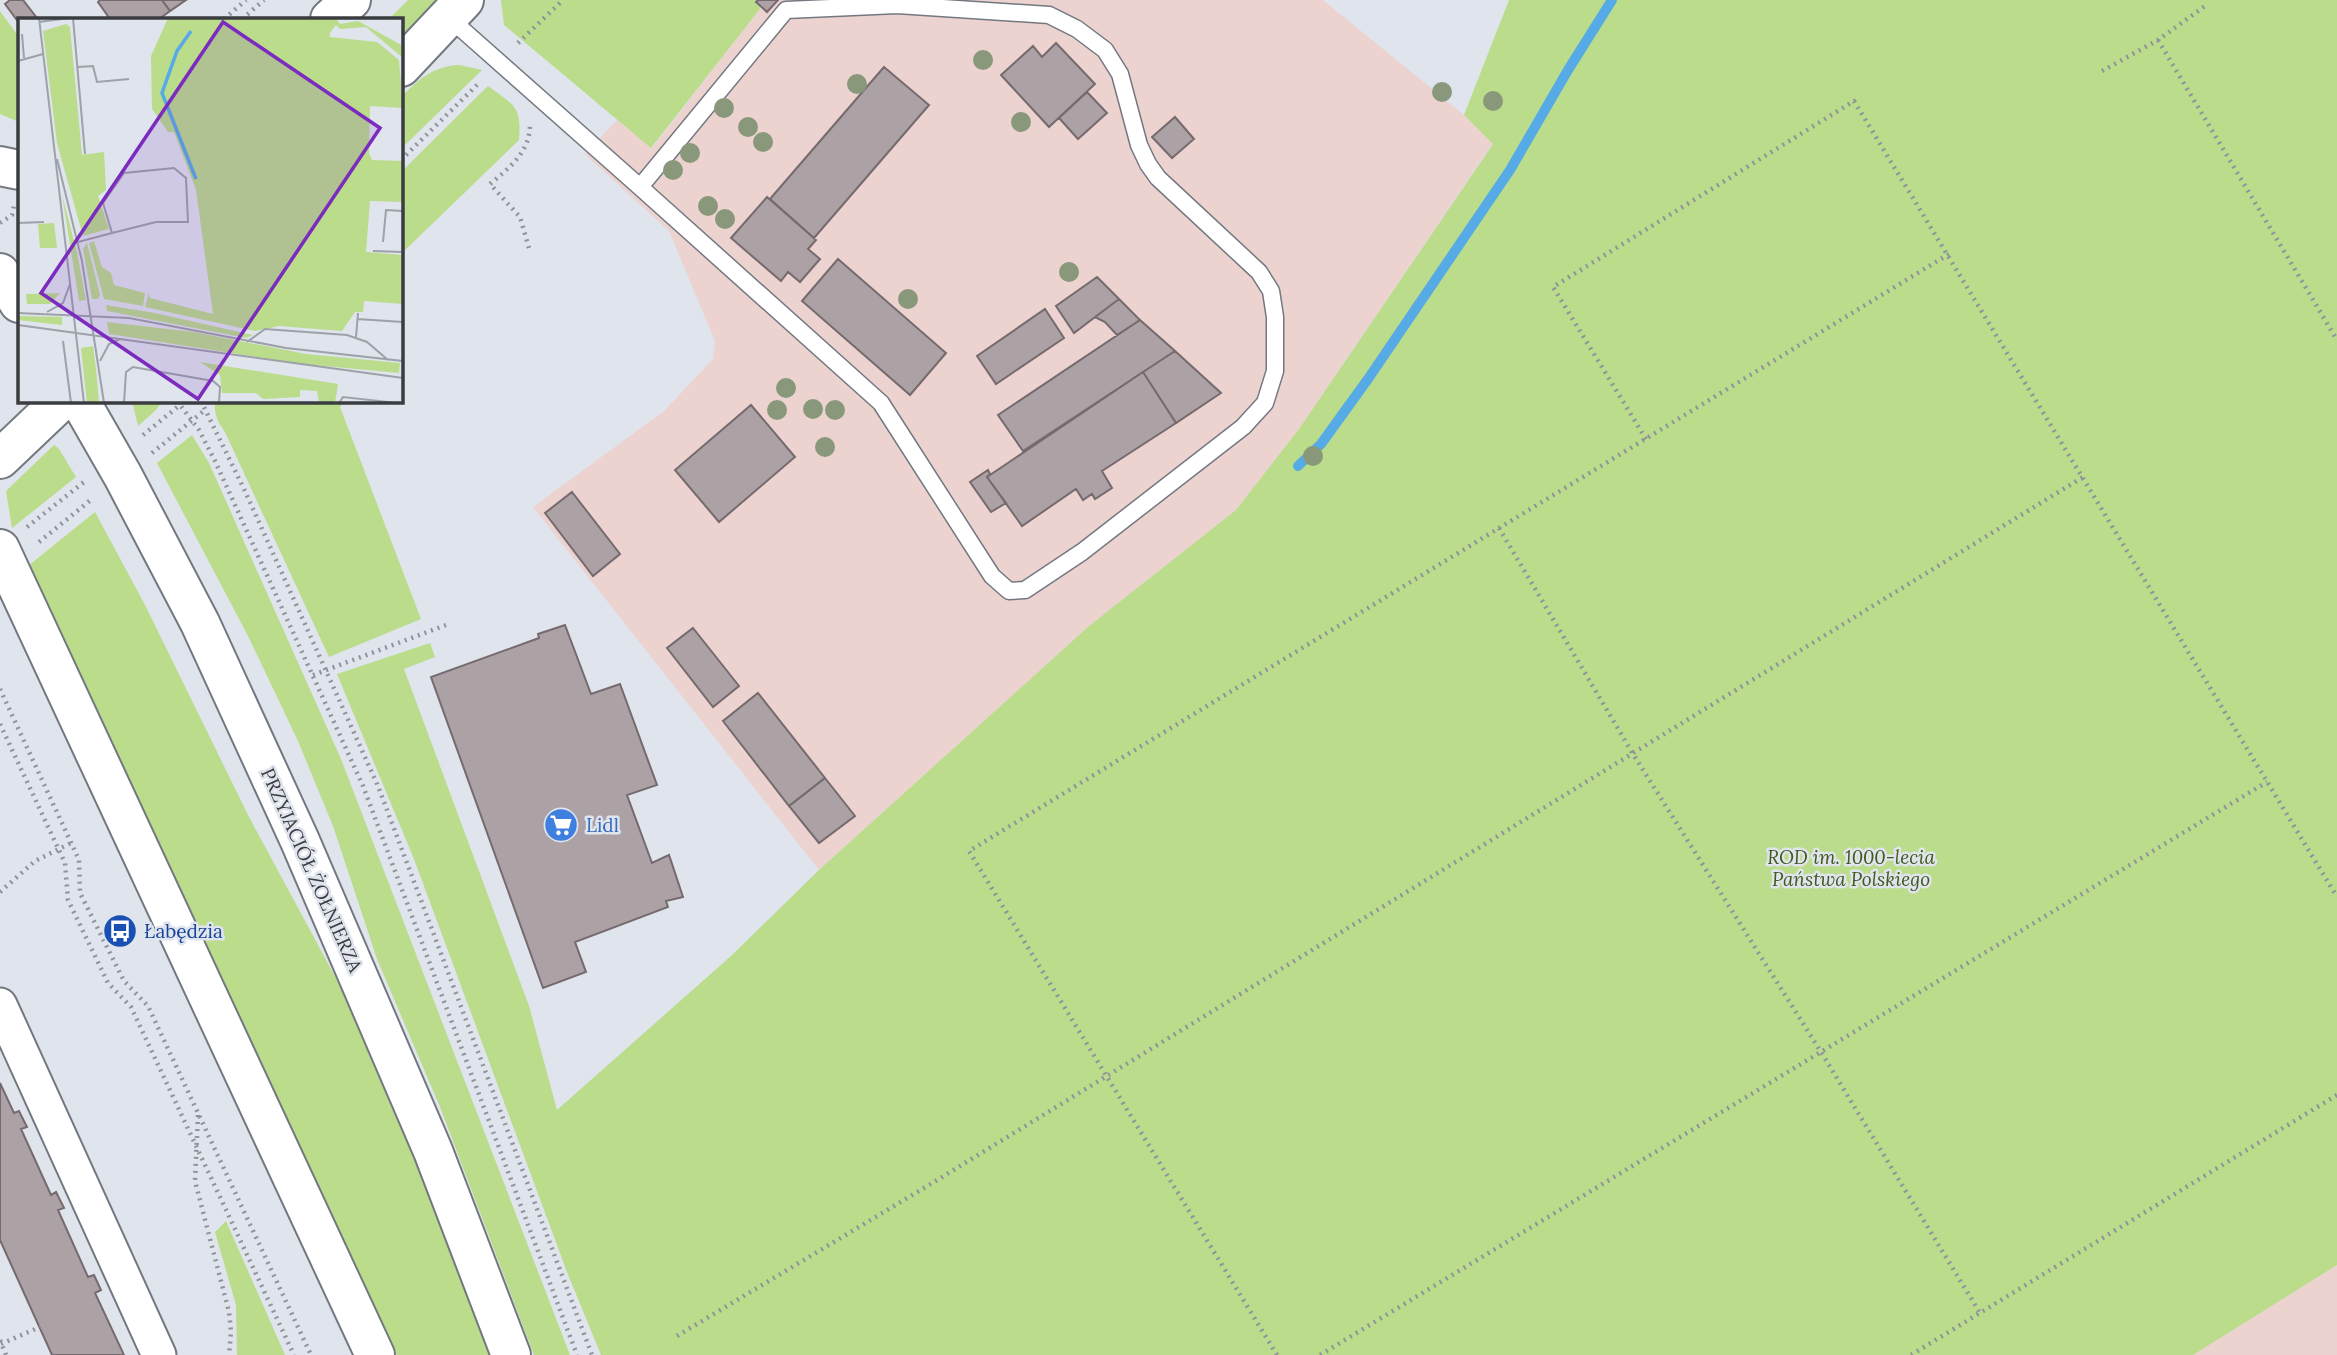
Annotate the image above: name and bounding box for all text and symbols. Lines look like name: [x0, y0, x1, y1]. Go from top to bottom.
inset map: [18, 18, 402, 402]
street label: PRZYJACIÓŁ ŻOŁNIERZA: [256, 764, 368, 977]
supermarket icon: Lidl: [542, 806, 580, 844]
place label: Lidl: [586, 813, 619, 837]
park label: ROD im. 1000-lecia Państwa Polskiego: [1767, 845, 1935, 891]
bus stop icon: Łabędzia: [101, 912, 139, 950]
place label: Łabędzia: [144, 919, 223, 943]

